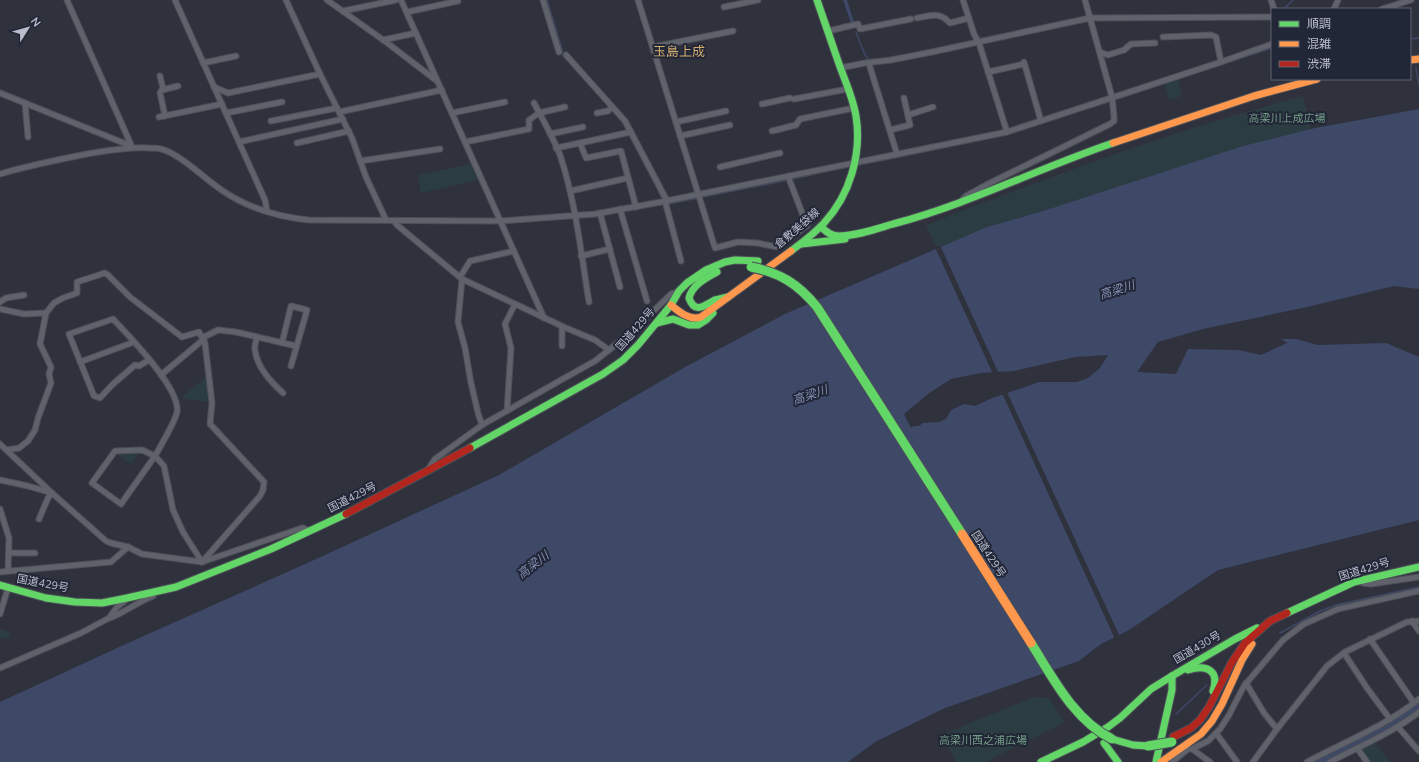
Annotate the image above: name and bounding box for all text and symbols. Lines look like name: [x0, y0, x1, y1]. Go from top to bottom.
north arrow: [8, 8, 48, 48]
legend: [1271, 8, 1411, 80]
text: N: [27, 14, 44, 30]
text: 順調: [1307, 16, 1331, 32]
text: 混雑: [1307, 36, 1331, 52]
district label: 玉島上成: [653, 43, 705, 61]
text: 渋滞: [1307, 56, 1331, 72]
park label: 高梁川上成広場: [1249, 111, 1326, 126]
street label: 倉敷美袋線: [772, 205, 823, 252]
water label: 高梁川: [1097, 276, 1138, 303]
street label: 国道429号: [612, 304, 658, 354]
water label: 高梁川: [790, 381, 832, 408]
street label: 国道429号: [325, 479, 379, 516]
street label: 国道429号: [968, 528, 1009, 581]
water label: 高梁川: [514, 546, 554, 582]
street label: 国道429号: [1337, 555, 1392, 584]
street label: 国道429号: [16, 571, 70, 596]
street label: 国道430号: [1171, 628, 1224, 667]
park label: 高梁川西之浦広場: [939, 733, 1027, 748]

